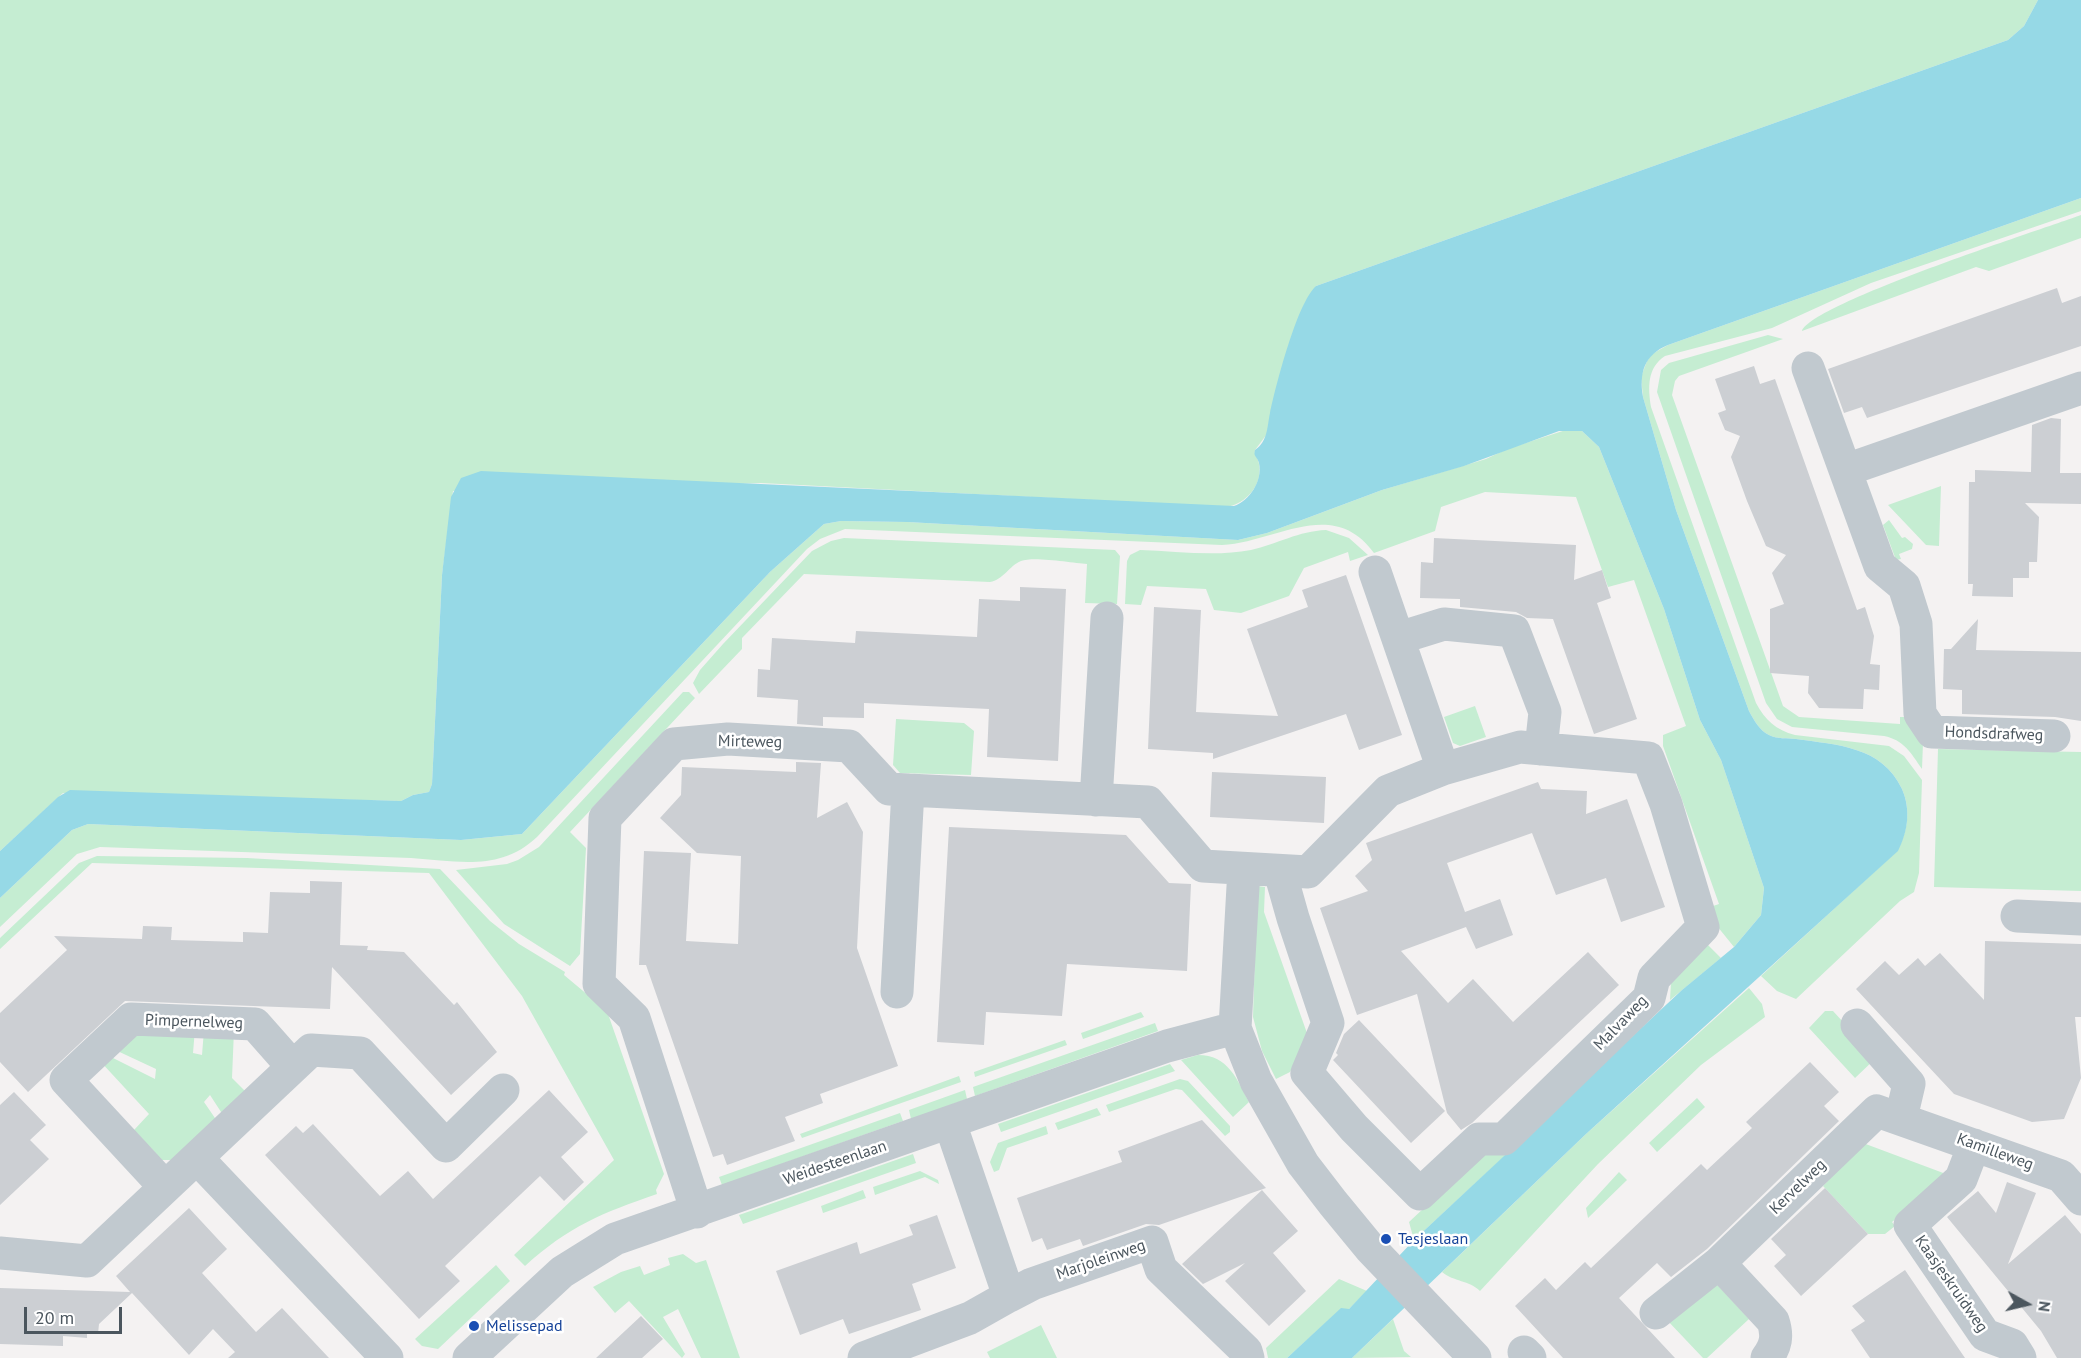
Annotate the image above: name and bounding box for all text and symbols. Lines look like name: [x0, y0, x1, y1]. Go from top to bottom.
street label: Hondsdrafweg: [1944, 723, 2044, 745]
street label: Mirteweg: [718, 732, 782, 752]
street label: Malvaweg: [1590, 991, 1652, 1055]
street label: Pimpernelweg: [145, 1011, 243, 1033]
street label: Kamilleweg: [1954, 1129, 2036, 1175]
street label: Weidesteenlaan: [781, 1136, 889, 1190]
street label: Kervelweg: [1766, 1155, 1830, 1219]
place label: Tesjeslaan: [1398, 1229, 1468, 1249]
marker: Tesjeslaan: [1379, 1232, 1393, 1246]
street label: Kaasjeskruidweg: [1910, 1232, 1992, 1336]
street label: Marjoleinweg: [1054, 1236, 1148, 1284]
north arrow: [1997, 1274, 2057, 1334]
scale bar: [27, 1295, 124, 1333]
text: N: [2034, 1300, 2055, 1313]
text: 20 m: [35, 1306, 74, 1329]
place label: Melissepad: [486, 1316, 563, 1336]
marker: Melissepad: [467, 1319, 481, 1333]

